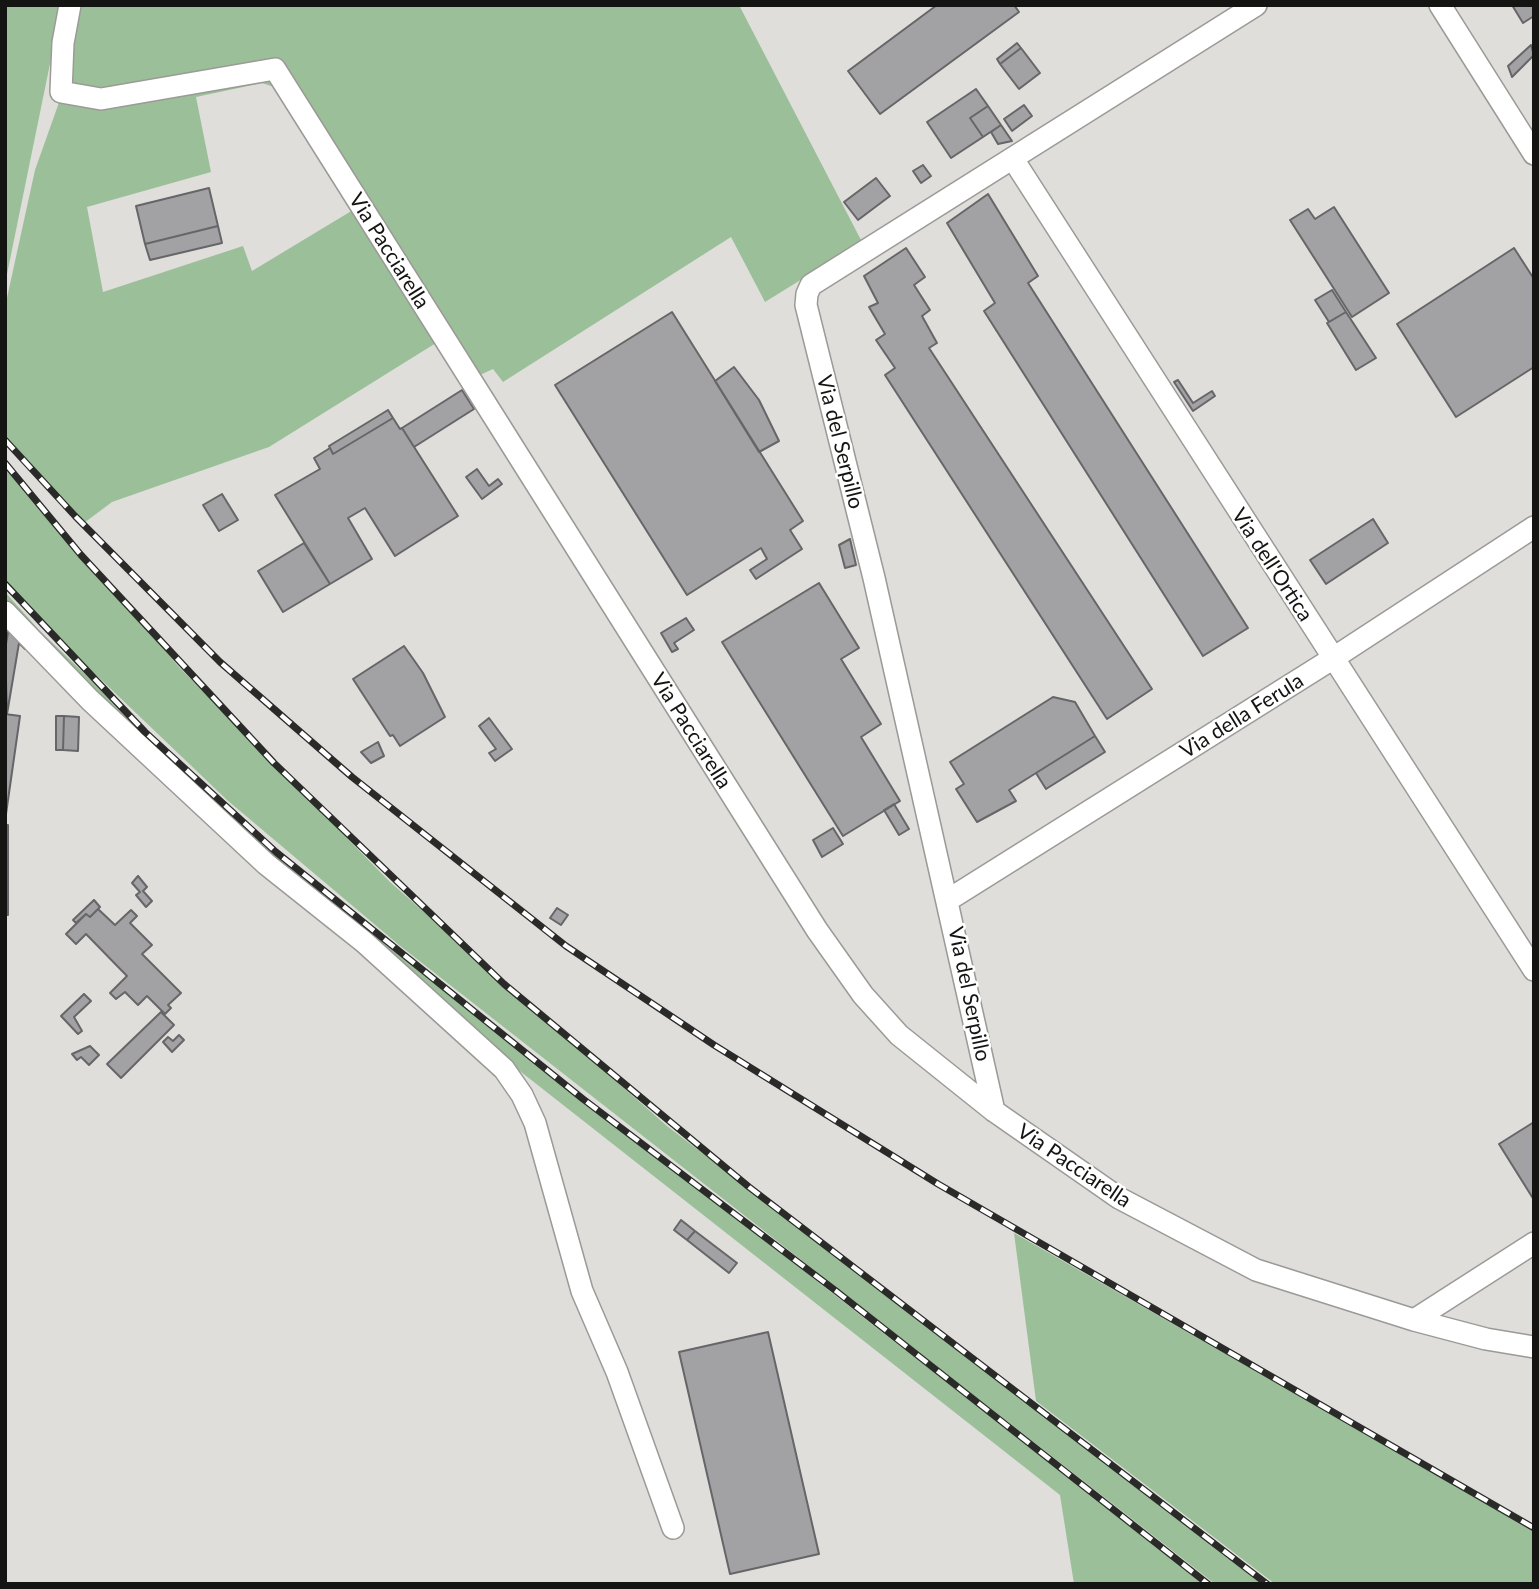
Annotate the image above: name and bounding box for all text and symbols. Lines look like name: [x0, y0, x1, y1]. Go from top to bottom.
street label: Via Pacciarella: [343, 188, 435, 314]
street label: Via del Serpillo: [811, 373, 869, 511]
street label: Via dell'Ortica: [1226, 504, 1318, 626]
street label: Via Pacciarella: [645, 668, 737, 794]
street label: Via della Ferula: [1176, 668, 1308, 764]
street label: Via del Serpillo: [942, 924, 996, 1064]
street label: Via Pacciarella: [1012, 1119, 1136, 1213]

